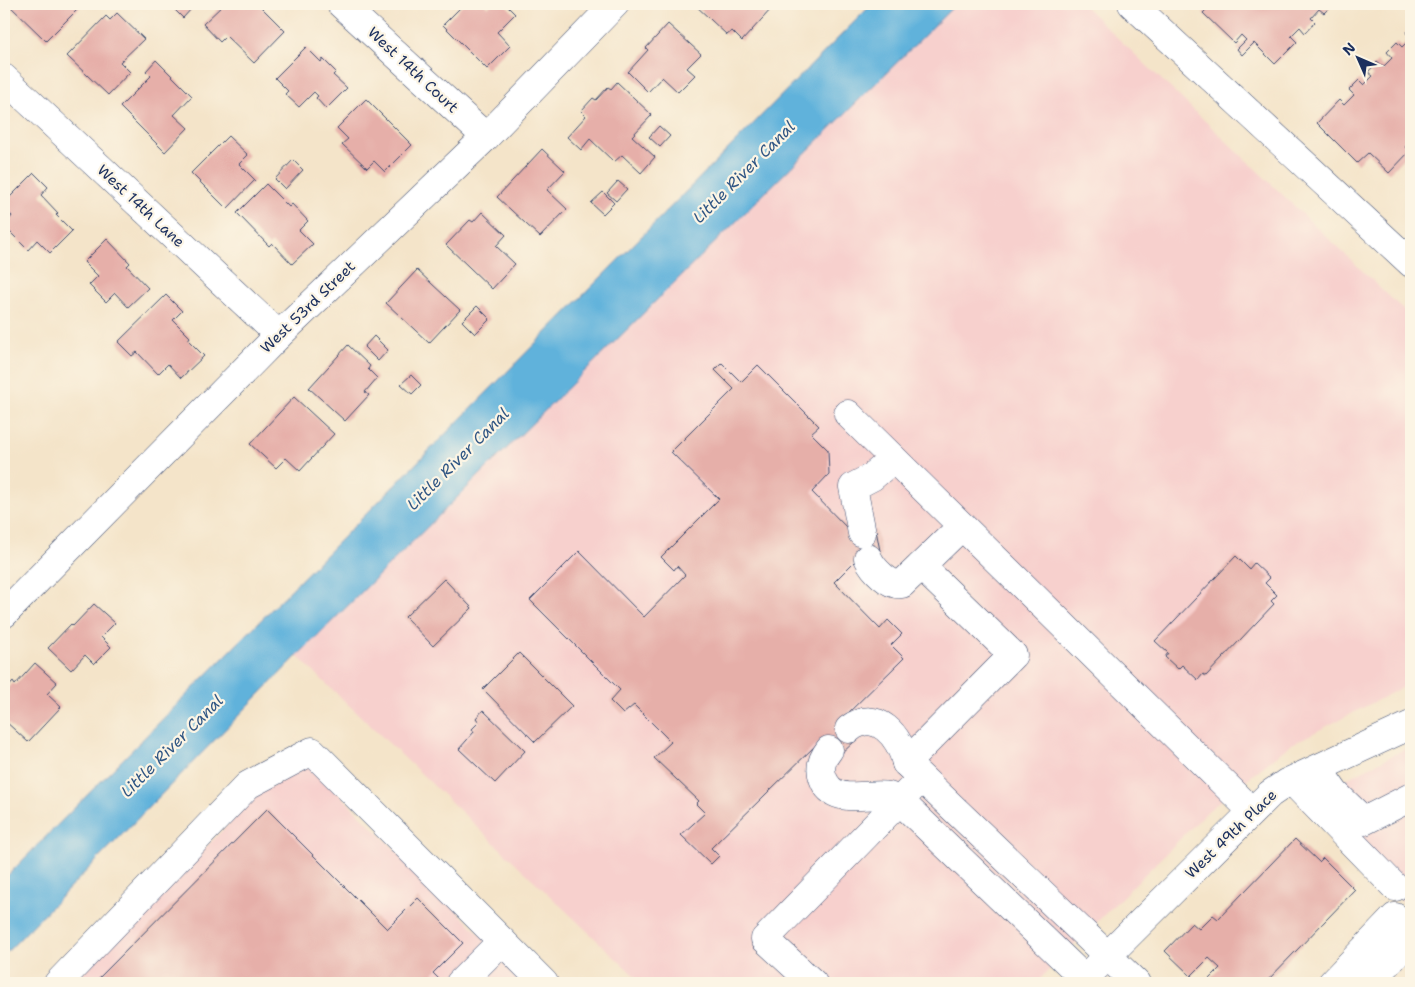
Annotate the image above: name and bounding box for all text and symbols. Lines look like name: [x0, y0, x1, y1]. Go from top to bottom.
street label: West 14th Court: [363, 23, 463, 117]
north arrow: [1332, 32, 1382, 82]
text: N: [1339, 39, 1359, 59]
water label: Little River Canal: [688, 116, 800, 228]
street label: West 14th Lane: [93, 160, 189, 252]
street label: West 53rd Street: [256, 256, 360, 358]
water label: Little River Canal: [402, 403, 514, 515]
water label: Little River Canal: [116, 690, 228, 802]
street label: West 49th Place: [1181, 785, 1281, 883]

